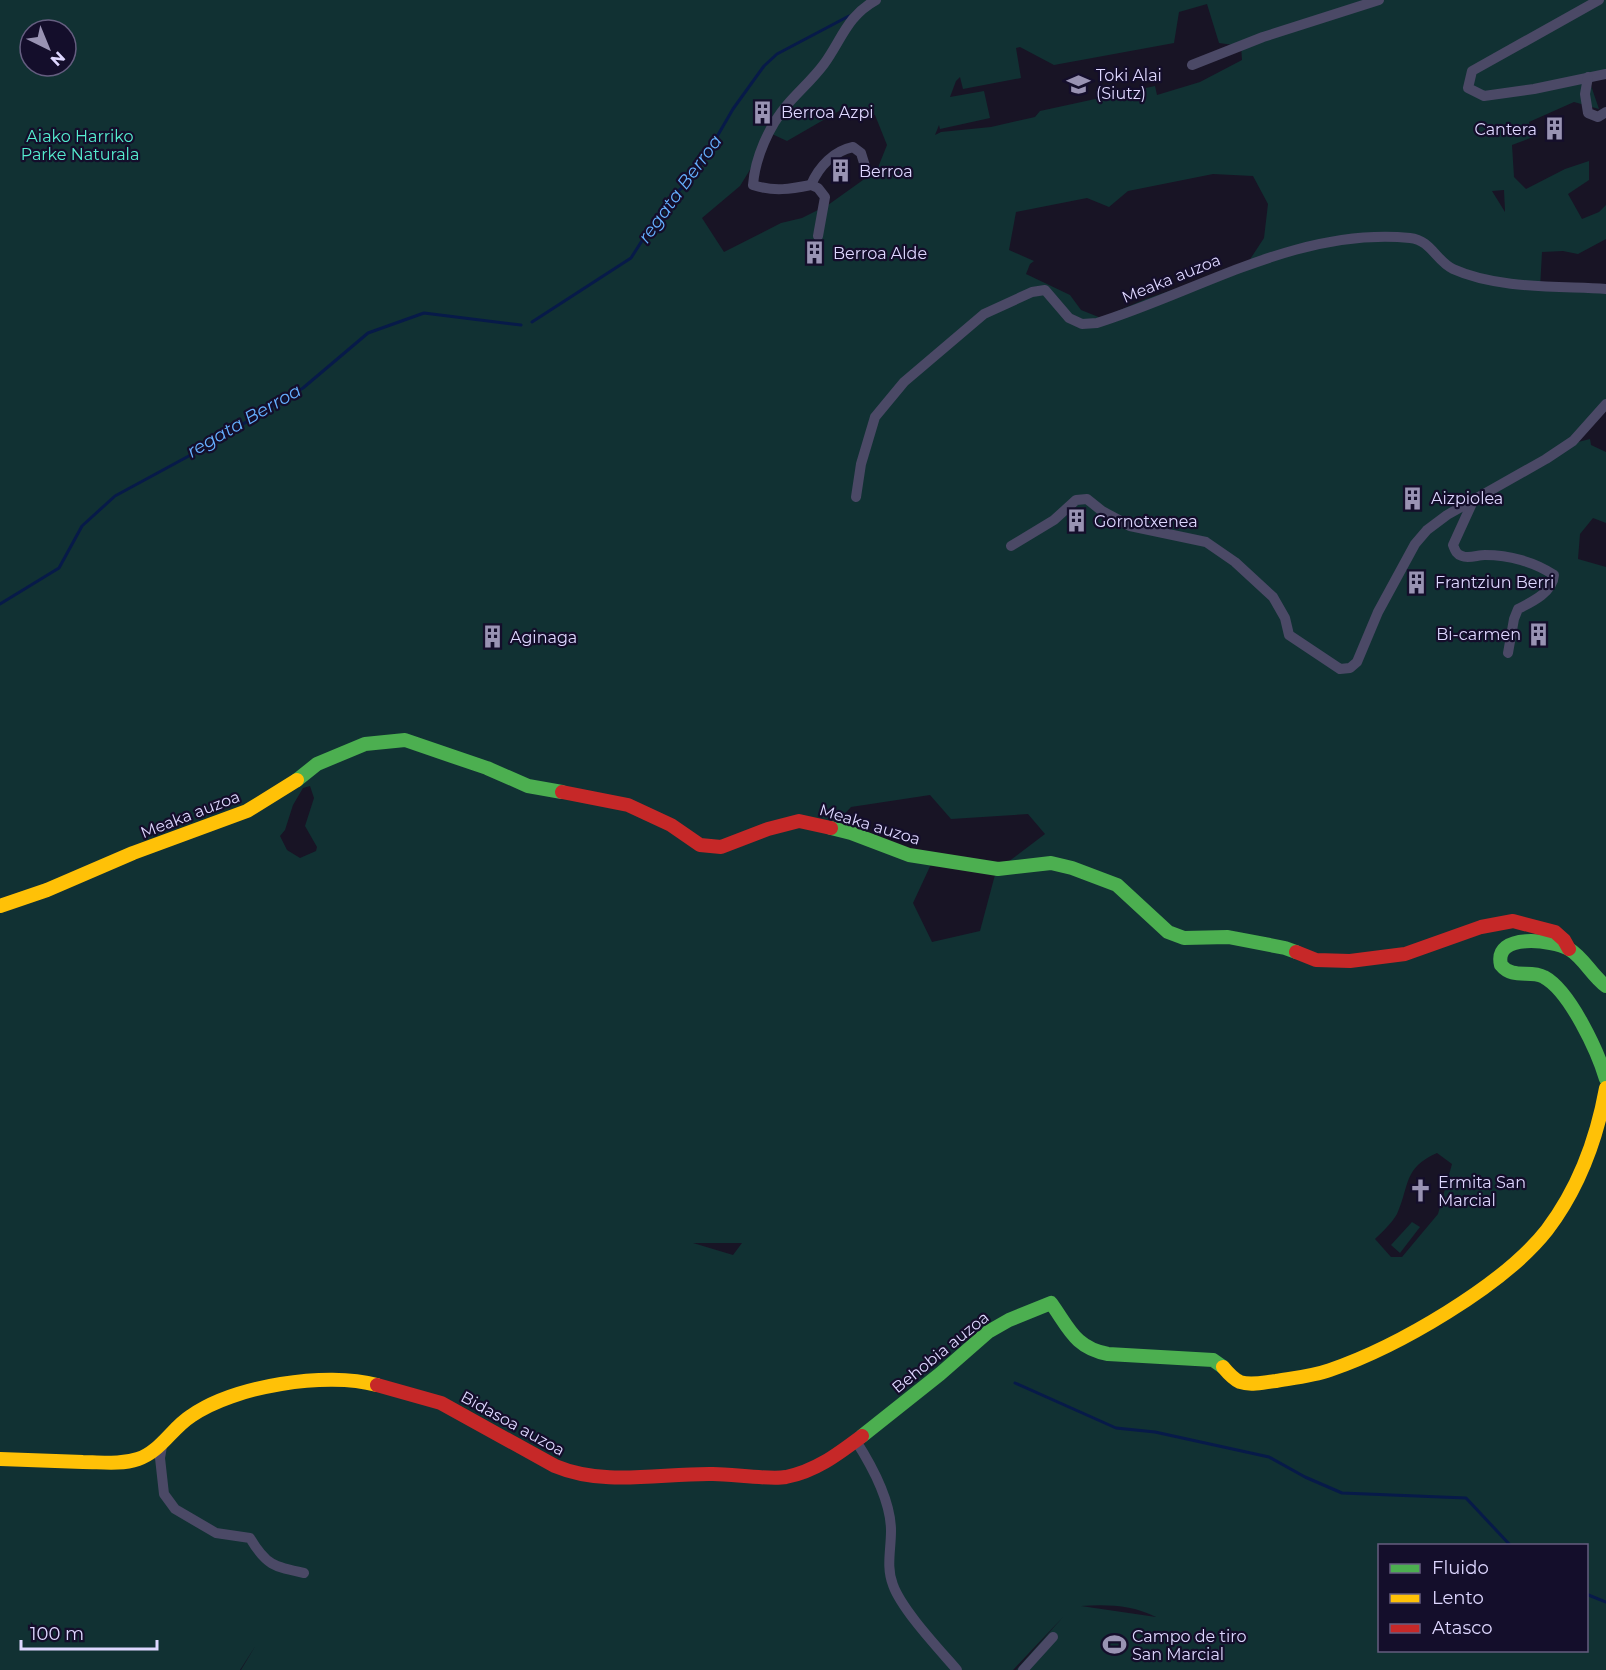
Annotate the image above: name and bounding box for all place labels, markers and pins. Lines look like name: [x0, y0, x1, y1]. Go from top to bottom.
place label: Toki Alai (Siutz): [1096, 66, 1162, 103]
school or university icon: Toki Alai (Siutz): [1065, 71, 1091, 97]
building icon: Berroa Azpi: [750, 99, 776, 125]
place label: Berroa Azpi: [781, 103, 874, 122]
building icon: Cantera: [1542, 116, 1568, 142]
place label: Cantera: [1474, 120, 1537, 139]
building icon: Berroa: [828, 158, 854, 184]
place label: Berroa: [859, 162, 913, 181]
building icon: Berroa Alde: [802, 240, 828, 266]
place label: Berroa Alde: [833, 244, 927, 263]
building icon: Aizpiolea: [1400, 485, 1426, 511]
place label: Aizpiolea: [1431, 489, 1503, 508]
building icon: Gornotxenea: [1063, 508, 1089, 534]
place label: Gornotxenea: [1094, 512, 1198, 531]
building icon: Frantziun Berri: [1404, 569, 1430, 595]
place label: Frantziun Berri: [1435, 573, 1554, 592]
building icon: Bi-carmen: [1526, 621, 1552, 647]
building icon: Aginaga: [479, 624, 505, 650]
place label: Bi-carmen: [1436, 625, 1521, 644]
place label: Aginaga: [510, 628, 577, 647]
place label: Ermita San Marcial: [1438, 1173, 1526, 1210]
church icon: Ermita San Marcial: [1407, 1178, 1433, 1204]
place label: Campo de tiro San Marcial: [1132, 1627, 1246, 1664]
sports icon: Campo de tiro San Marcial: [1101, 1632, 1127, 1658]

